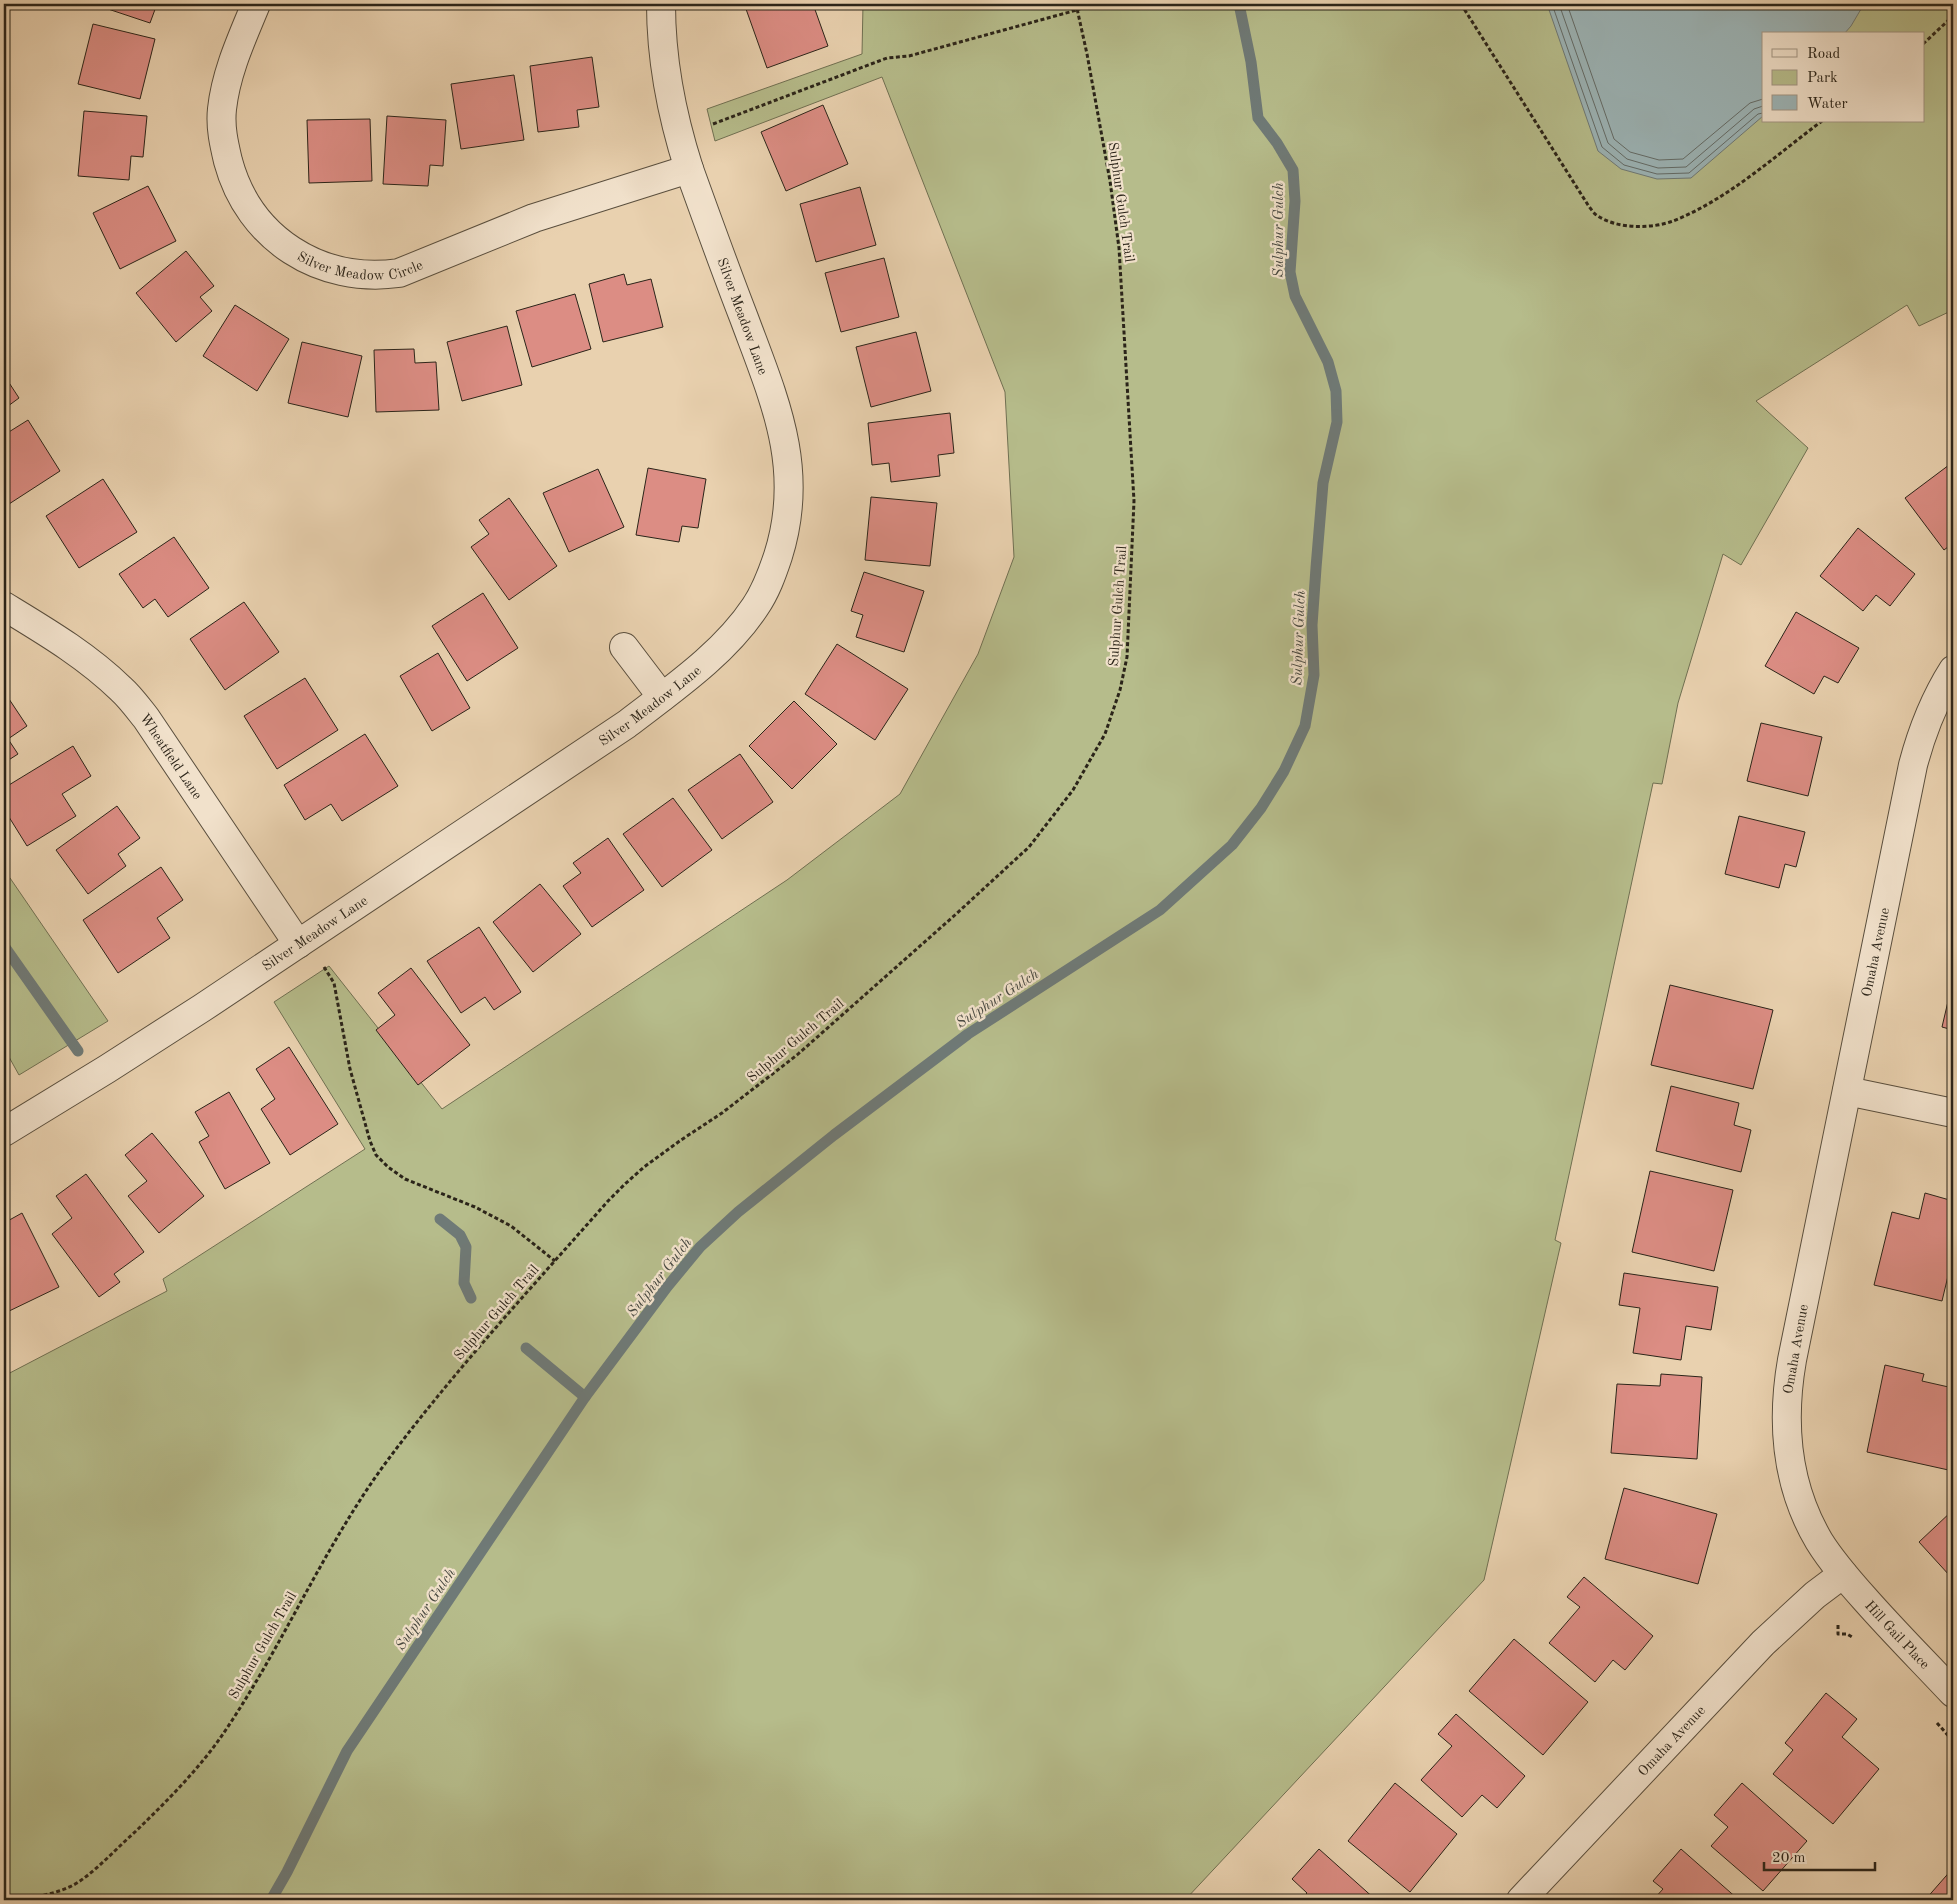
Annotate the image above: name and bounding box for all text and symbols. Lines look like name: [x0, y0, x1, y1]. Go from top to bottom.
legend: [1762, 32, 1924, 122]
text: Road: [1807, 47, 1841, 62]
text: Park: [1807, 71, 1838, 86]
text: Water: [1807, 97, 1848, 112]
street label: Sulphur Gulch Trail: [1106, 141, 1136, 263]
water label: Sulphur Gulch: [1272, 182, 1287, 278]
street label: Silver Meadow Circle: [295, 249, 425, 283]
street label: Silver Meadow Lane: [714, 256, 770, 377]
street label: Sulphur Gulch Trail: [1107, 545, 1129, 667]
water label: Sulphur Gulch: [1290, 590, 1309, 686]
street label: Silver Meadow Lane: [597, 663, 704, 749]
street label: Wheatfield Lane: [137, 711, 205, 802]
street label: Silver Meadow Lane: [260, 894, 370, 974]
street label: Omaha Avenue: [1860, 906, 1892, 998]
water label: Sulphur Gulch: [954, 967, 1042, 1032]
street label: Sulphur Gulch Trail: [745, 996, 847, 1085]
water label: Sulphur Gulch: [625, 1236, 696, 1320]
street label: Sulphur Gulch Trail: [452, 1262, 542, 1363]
street label: Omaha Avenue: [1781, 1303, 1811, 1395]
water label: Sulphur Gulch: [393, 1566, 459, 1654]
street label: Sulphur Gulch Trail: [227, 1589, 299, 1701]
street label: Hill Gail Place: [1862, 1598, 1932, 1672]
street label: Omaha Avenue: [1636, 1703, 1708, 1779]
scale bar: [1764, 1839, 1876, 1871]
text: 20 m: [1772, 1851, 1806, 1866]

